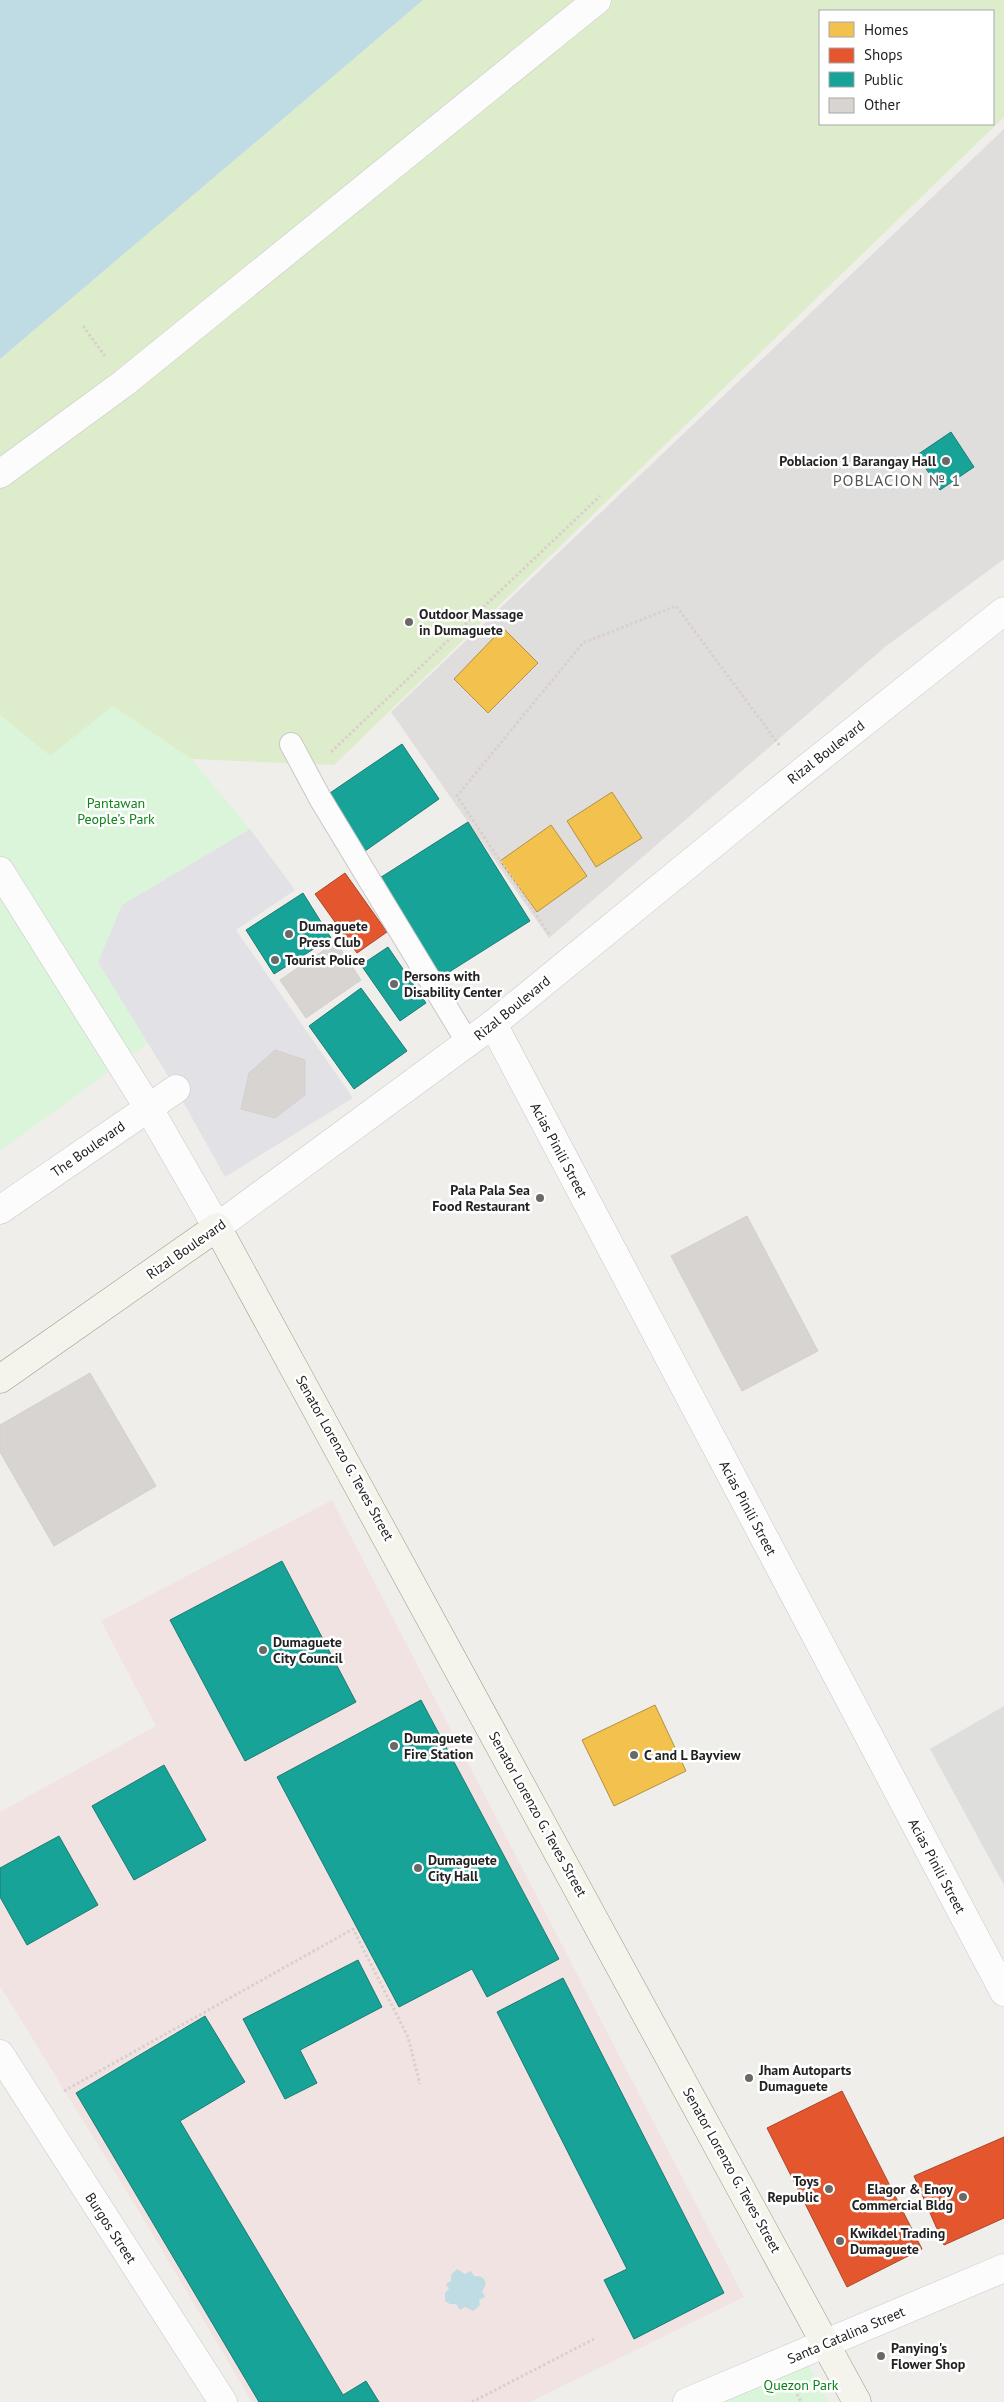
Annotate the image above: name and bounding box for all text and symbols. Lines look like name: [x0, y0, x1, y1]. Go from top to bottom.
legend: [819, 10, 994, 125]
text: Homes: [864, 20, 908, 39]
text: Shops: [864, 45, 903, 64]
text: Public: [864, 70, 903, 89]
text: Other: [864, 95, 900, 114]
place label: Poblacion 1 Barangay Hall: [779, 452, 937, 470]
marker: Poblacion 1 Barangay Hall: [940, 455, 952, 467]
district label: POBLACION № 1: [833, 470, 961, 490]
place label: Outdoor Massage in Dumaguete: [419, 605, 523, 639]
marker: Outdoor Massage in Dumaguete: [403, 616, 415, 628]
street label: Rizal Boulevard: [784, 716, 868, 788]
park label: Pantawan People’s Park: [77, 794, 155, 828]
place label: Dumaguete Press Club: [299, 917, 368, 951]
marker: Dumaguete Press Club: [283, 928, 295, 940]
place label: Tourist Police: [285, 951, 365, 969]
marker: Tourist Police: [269, 954, 281, 966]
place label: Persons with Disability Center: [404, 967, 502, 1001]
street label: Rizal Boulevard: [470, 972, 554, 1044]
marker: Persons with Disability Center: [388, 978, 400, 990]
street label: Acias Pinili Street: [526, 1099, 592, 1201]
street label: The Boulevard: [47, 1117, 129, 1181]
place label: Pala Pala Sea Food Restaurant: [432, 1181, 530, 1215]
marker: Pala Pala Sea Food Restaurant: [534, 1192, 546, 1204]
street label: Rizal Boulevard: [143, 1215, 229, 1283]
street label: Senator Lorenzo G. Teves Street: [292, 1372, 398, 1544]
street label: Acias Pinili Street: [715, 1457, 781, 1559]
place label: Dumaguete City Council: [273, 1633, 344, 1667]
marker: Dumaguete City Council: [257, 1644, 269, 1656]
street label: Senator Lorenzo G. Teves Street: [485, 1728, 591, 1900]
place label: Dumaguete Fire Station: [404, 1729, 474, 1763]
marker: Dumaguete Fire Station: [388, 1740, 400, 1752]
place label: C and L Bayview: [644, 1746, 741, 1764]
marker: C and L Bayview: [628, 1749, 640, 1761]
street label: Acias Pinili Street: [904, 1815, 970, 1917]
place label: Dumaguete City Hall: [428, 1851, 497, 1885]
marker: Dumaguete City Hall: [412, 1862, 424, 1874]
place label: Jham Autoparts Dumaguete: [758, 2061, 852, 2095]
marker: Jham Autoparts Dumaguete: [743, 2072, 755, 2084]
street label: Senator Lorenzo G. Teves Street: [679, 2084, 785, 2256]
place label: Toys Republic: [768, 2172, 819, 2206]
place label: Elagor & Enoy Commercial Bldg: [852, 2180, 953, 2214]
marker: Toys Republic: [823, 2183, 835, 2195]
street label: Burgos Street: [81, 2189, 141, 2267]
marker: Elagor & Enoy Commercial Bldg: [957, 2191, 969, 2203]
place label: Kwikdel Trading Dumaguete: [850, 2224, 945, 2258]
marker: Kwikdel Trading Dumaguete: [834, 2235, 846, 2247]
street label: Santa Catalina Street: [785, 2302, 908, 2368]
place label: Panying's Flower Shop: [891, 2339, 966, 2373]
marker: Panying's Flower Shop: [875, 2350, 887, 2362]
park label: Quezon Park: [764, 2376, 839, 2394]

